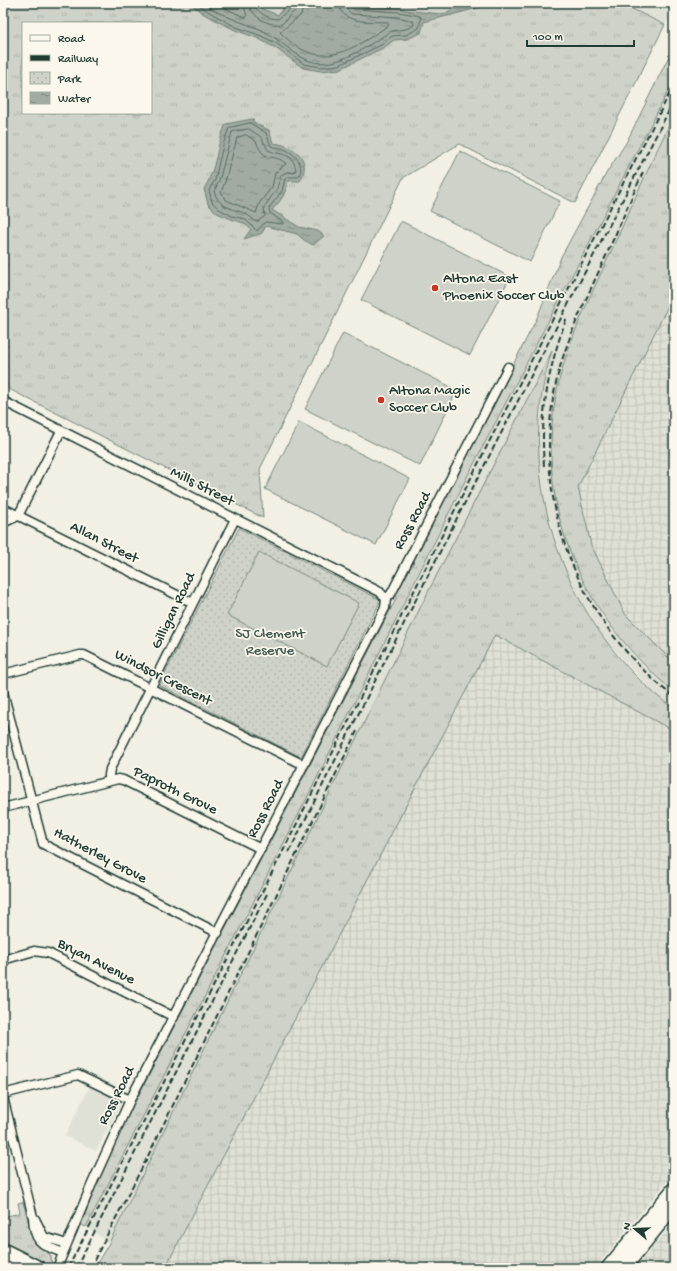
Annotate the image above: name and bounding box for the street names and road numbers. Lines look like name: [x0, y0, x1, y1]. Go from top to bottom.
street label: Mills Street: [167, 463, 239, 512]
street label: Ross Road: [390, 488, 436, 553]
street label: Allan Street: [67, 518, 143, 569]
street label: Gilligan Road: [148, 569, 201, 652]
street label: Windsor Crescent: [111, 646, 216, 711]
street label: Paproth Grove: [129, 762, 220, 819]
street label: Ross Road: [244, 776, 289, 841]
street label: Hatherley Grove: [50, 824, 150, 888]
street label: Bryan Avenue: [53, 934, 138, 989]
street label: Ross Road: [95, 1063, 140, 1128]

